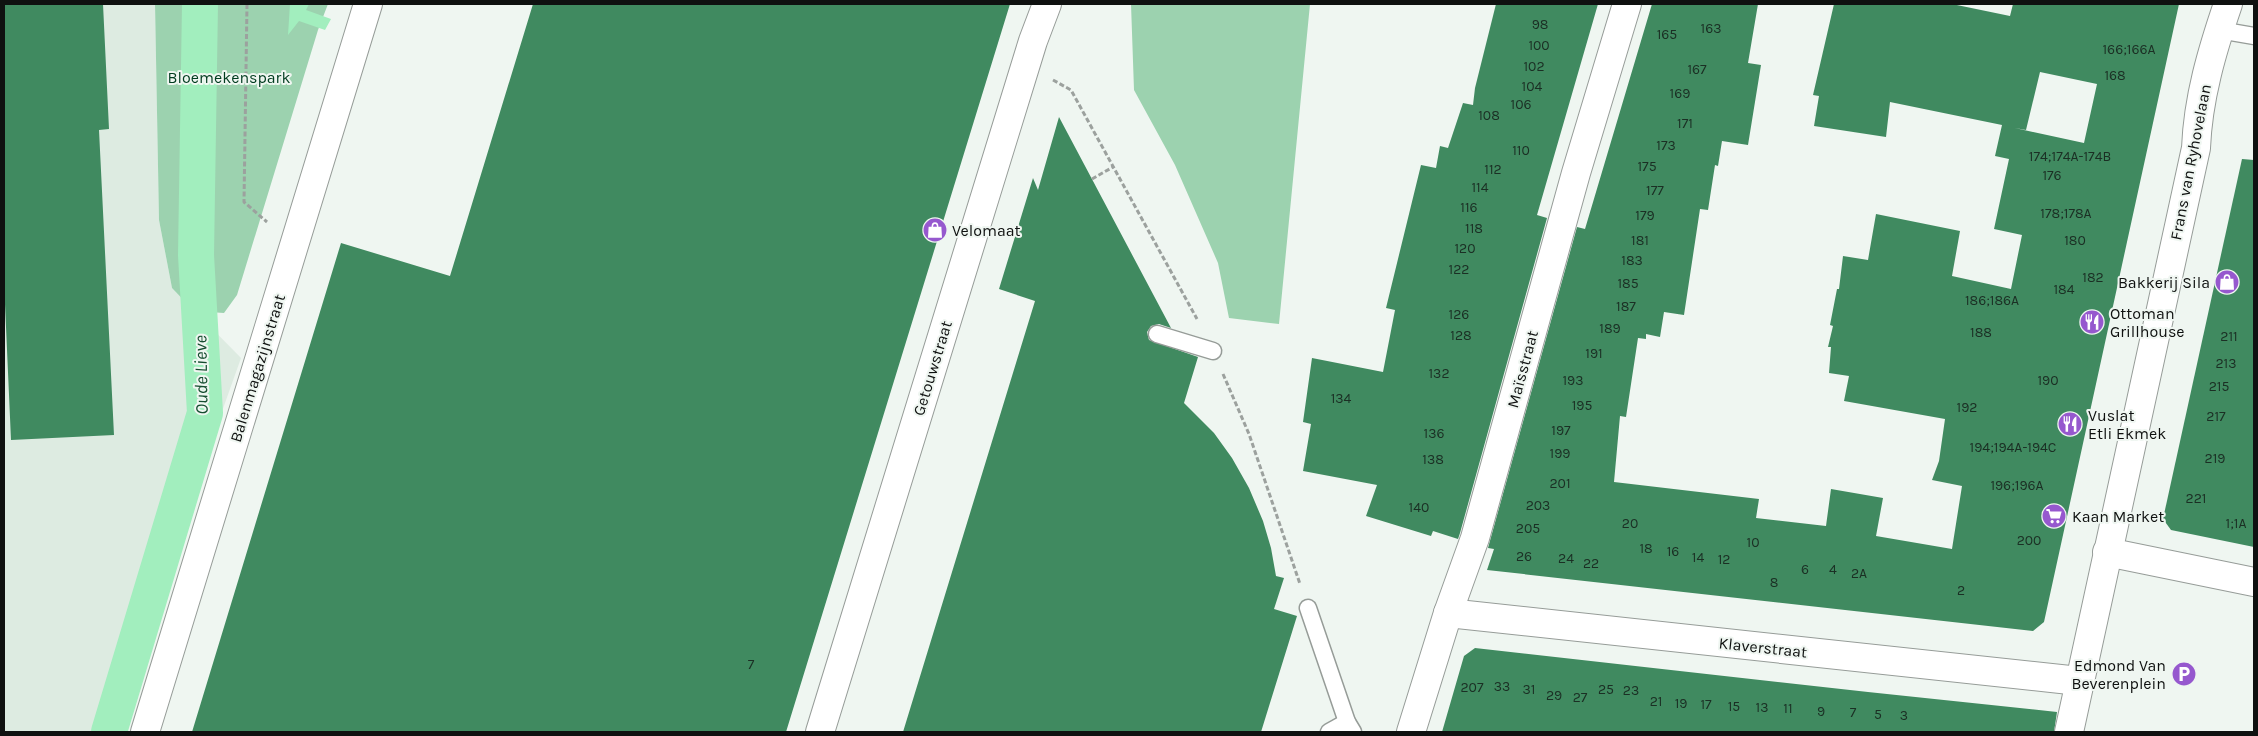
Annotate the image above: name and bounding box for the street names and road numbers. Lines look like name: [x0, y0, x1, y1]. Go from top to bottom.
street label: Frans van Ryhovelaan: [2166, 82, 2215, 242]
street label: Balenmagazijnstraat: [226, 292, 289, 444]
street label: Getouwstraat: [909, 318, 956, 418]
street label: Maïsstraat: [1503, 328, 1542, 410]
street label: Klaverstraat: [1718, 633, 1808, 662]

